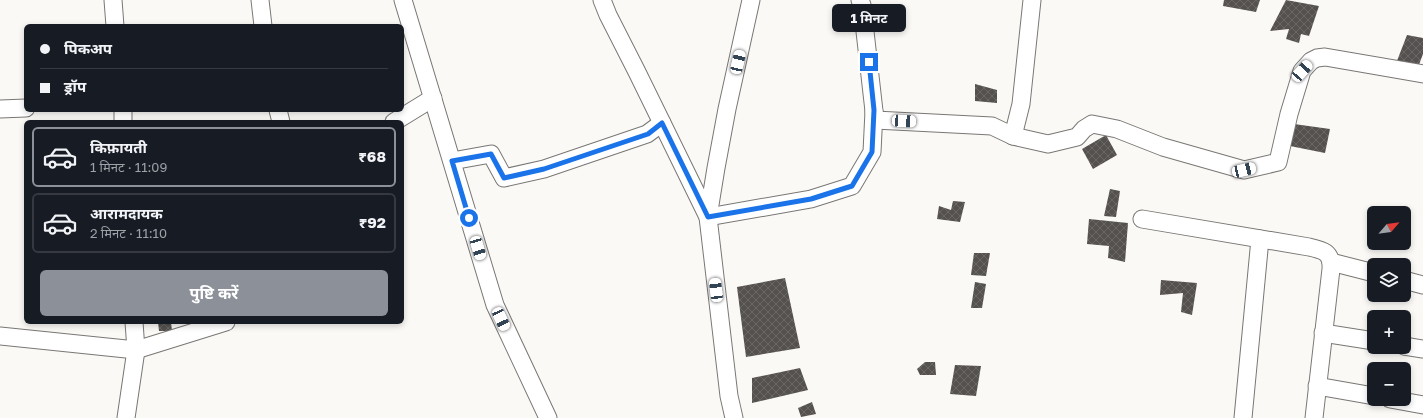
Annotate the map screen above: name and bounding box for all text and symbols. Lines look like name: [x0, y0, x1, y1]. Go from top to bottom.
callout: 1 मिनट: [832, 4, 906, 32]
text: 1 मिनट: [850, 10, 888, 26]
text: पिकअप: [64, 39, 112, 57]
car: [729, 49, 747, 75]
route end: [860, 53, 878, 71]
car: [1290, 58, 1314, 84]
text: ड्रॉप: [64, 77, 86, 95]
car: [892, 114, 916, 128]
text: किफ़ायती: [90, 138, 147, 156]
icon: car: [42, 139, 78, 175]
text: ₹68: [358, 147, 386, 165]
text: 1 मिनट · 11:09: [90, 159, 167, 175]
car: [1231, 161, 1257, 179]
text: आरामदायक: [90, 204, 163, 222]
icon: car: [42, 205, 78, 241]
north arrow: [1367, 206, 1411, 250]
map controls: [1367, 206, 1411, 406]
route start: [460, 209, 478, 227]
text: ₹92: [359, 213, 386, 231]
text: 2 मिनट · 11:10: [90, 225, 167, 241]
car: [469, 235, 487, 261]
button: layers: [1367, 258, 1411, 302]
button: पुष्टि करें: [40, 270, 388, 316]
car: [709, 277, 723, 303]
car: [490, 306, 512, 332]
button: +: [1367, 310, 1411, 354]
button: −: [1367, 362, 1411, 406]

